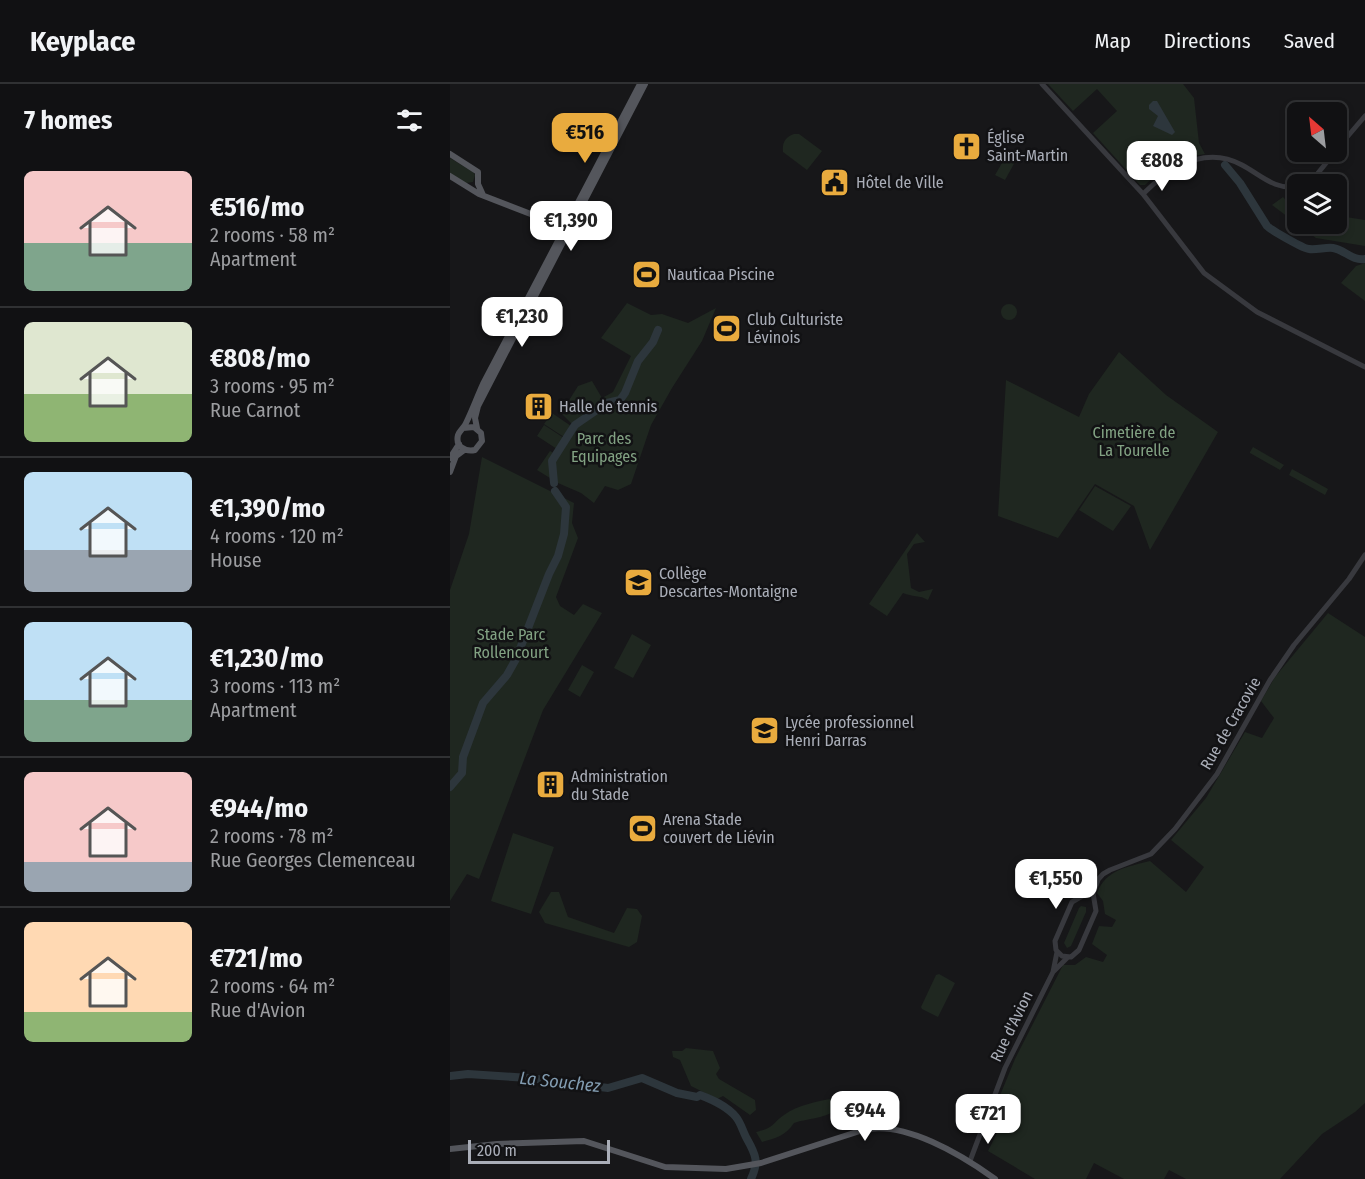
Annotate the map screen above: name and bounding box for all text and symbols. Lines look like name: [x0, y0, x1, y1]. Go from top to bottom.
text: Keyplace: [30, 25, 136, 58]
text: Map: [1094, 28, 1131, 54]
text: Directions: [1164, 28, 1251, 54]
text: Saved: [1284, 28, 1335, 54]
north arrow: [1287, 102, 1347, 162]
map controls: [1287, 102, 1347, 234]
icon: filters: [393, 104, 426, 137]
text: 7 homes: [24, 105, 112, 136]
pin: €516: [549, 113, 621, 164]
text: €516: [566, 120, 604, 144]
place label: Église Saint-Martin: [987, 128, 1068, 165]
church icon: Église Saint-Martin: [950, 130, 982, 162]
pin: €808: [1126, 141, 1198, 192]
text: €808: [1141, 148, 1183, 172]
public building icon: Hôtel de Ville: [819, 166, 851, 198]
place label: Hôtel de Ville: [856, 173, 944, 192]
button: layers: [1287, 174, 1347, 234]
text: €516/mo: [210, 192, 304, 223]
icon: home: [72, 195, 144, 267]
pin: €1,390: [522, 201, 620, 252]
text: €1,390: [544, 208, 598, 232]
text: 2 rooms · 58 m²: [210, 223, 335, 247]
text: Apartment: [210, 247, 297, 271]
sports icon: Nauticaa Piscine: [630, 258, 662, 290]
place label: Nauticaa Piscine: [667, 265, 775, 284]
pin: €1,230: [473, 297, 571, 348]
text: €1,230: [496, 304, 548, 328]
place label: Club Culturiste Lévinois: [747, 310, 843, 347]
sports icon: Club Culturiste Lévinois: [710, 312, 742, 344]
text: €808/mo: [210, 343, 310, 374]
icon: home: [72, 346, 144, 418]
text: 3 rooms · 95 m²: [210, 374, 335, 398]
building icon: Halle de tennis: [522, 390, 554, 422]
place label: Halle de tennis: [559, 397, 657, 416]
text: Rue Carnot: [210, 398, 300, 422]
park label: Cimetière de La Tourelle: [1093, 423, 1175, 460]
park label: Parc des Equipages: [571, 429, 637, 466]
text: €1,390/mo: [210, 493, 325, 524]
icon: home: [72, 496, 144, 568]
text: 4 rooms · 120 m²: [210, 524, 344, 548]
text: House: [210, 548, 262, 572]
place label: Collège Descartes-Montaigne: [659, 564, 798, 601]
school or university icon: Collège Descartes-Montaigne: [622, 566, 654, 598]
park label: Stade Parc Rollencourt: [473, 625, 550, 662]
text: €1,230/mo: [210, 643, 324, 674]
icon: home: [72, 646, 144, 718]
street label: Rue de Cracovie: [1196, 673, 1265, 773]
text: 3 rooms · 113 m²: [210, 674, 340, 698]
text: Apartment: [210, 698, 297, 722]
place label: Lycée professionnel Henri Darras: [785, 713, 914, 750]
school or university icon: Lycée professionnel Henri Darras: [748, 715, 780, 747]
place label: Administration du Stade: [571, 767, 668, 804]
building icon: Administration du Stade: [534, 769, 566, 801]
text: €944/mo: [210, 793, 308, 824]
icon: home: [72, 796, 144, 868]
place label: Arena Stade couvert de Liévin: [663, 810, 775, 847]
sports icon: Arena Stade couvert de Liévin: [626, 812, 658, 844]
text: 2 rooms · 78 m²: [210, 824, 333, 848]
text: Rue Georges Clemenceau: [210, 848, 416, 872]
pin: €1,550: [1007, 859, 1105, 910]
text: €1,550: [1029, 866, 1083, 890]
text: €721/mo: [210, 943, 303, 974]
icon: home: [72, 946, 144, 1018]
text: 2 rooms · 64 m²: [210, 974, 335, 998]
street label: Rue d'Avion: [986, 988, 1037, 1065]
text: Rue d'Avion: [210, 998, 306, 1022]
water label: La Souchez: [518, 1067, 602, 1097]
pin: €944: [829, 1091, 901, 1142]
pin: €721: [952, 1094, 1024, 1145]
text: €944: [844, 1098, 886, 1122]
text: €721: [970, 1101, 1006, 1125]
scale bar: [468, 1137, 610, 1164]
text: 200 m: [477, 1141, 517, 1160]

